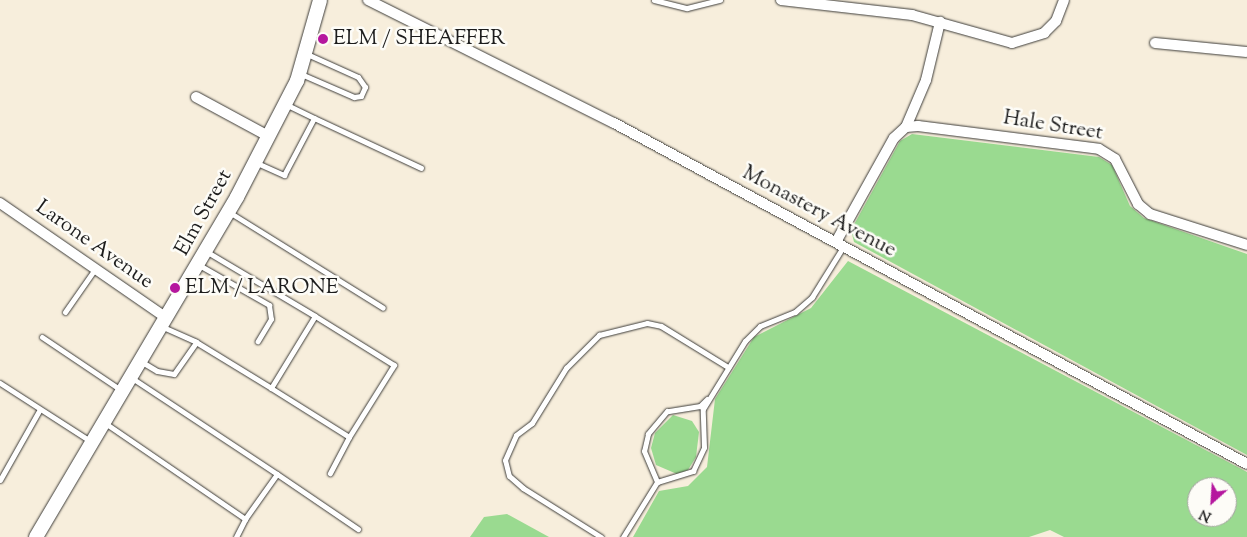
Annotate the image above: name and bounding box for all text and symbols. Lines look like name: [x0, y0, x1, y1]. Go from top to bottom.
place label: ELM / SHEAFFER: [333, 26, 505, 52]
marker: ELM / SHEAFFER: [317, 33, 329, 45]
street label: Hale Street: [1001, 106, 1105, 146]
street label: Monastery Avenue: [738, 161, 900, 263]
street label: Elm Street: [170, 166, 238, 260]
street label: Larone Avenue: [30, 195, 158, 295]
place label: ELM / LARONE: [185, 275, 339, 301]
marker: ELM / LARONE: [169, 282, 181, 294]
north arrow: [1187, 477, 1237, 527]
text: N: [1196, 503, 1215, 526]

